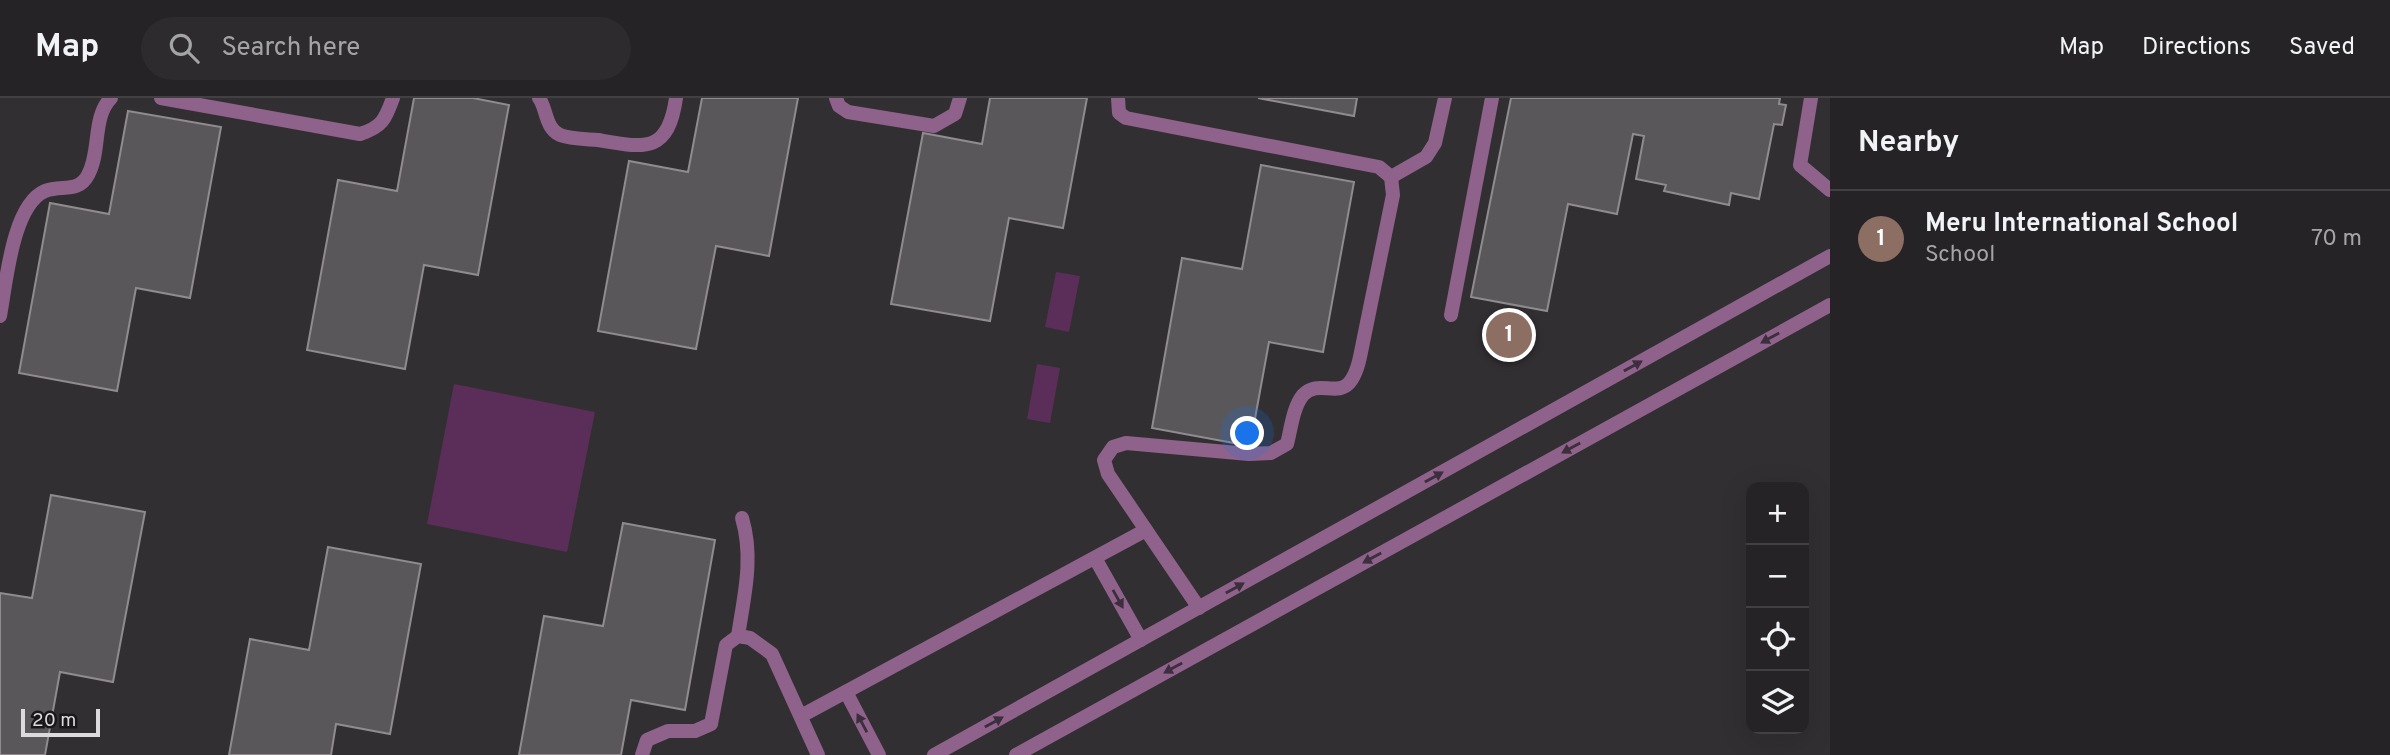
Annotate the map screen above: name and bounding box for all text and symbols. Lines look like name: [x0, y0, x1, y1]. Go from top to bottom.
search box: [141, 17, 631, 80]
text: Map: [35, 27, 99, 69]
icon: search: [165, 29, 203, 67]
text: Search here: [221, 32, 360, 65]
text: Map: [2059, 33, 2104, 63]
text: Directions: [2142, 33, 2251, 63]
text: Saved: [2289, 33, 2355, 63]
text: Nearby: [1858, 125, 1959, 162]
text: Meru International School: [1925, 208, 2238, 241]
text: 1: [1876, 225, 1886, 254]
text: 70 m: [2311, 225, 2362, 254]
text: School: [1925, 241, 1995, 270]
pin: 1: [1486, 309, 1532, 361]
one-way arrow: [1761, 332, 1780, 344]
one-way arrow: [1623, 360, 1643, 372]
your location: [1230, 416, 1264, 450]
one-way arrow: [1561, 442, 1581, 454]
one-way arrow: [1425, 471, 1444, 483]
map controls: [1746, 482, 1809, 734]
button: +: [1746, 482, 1809, 545]
button: −: [1746, 545, 1809, 608]
one-way arrow: [1362, 552, 1382, 564]
one-way arrow: [1226, 582, 1245, 594]
one-way arrow: [1112, 590, 1124, 609]
button: locate: [1746, 608, 1809, 671]
one-way arrow: [1163, 662, 1183, 674]
button: layers: [1746, 671, 1809, 734]
scale bar: [21, 706, 100, 738]
text: 20 m: [32, 709, 76, 733]
one-way arrow: [857, 713, 869, 733]
one-way arrow: [984, 716, 1003, 728]

